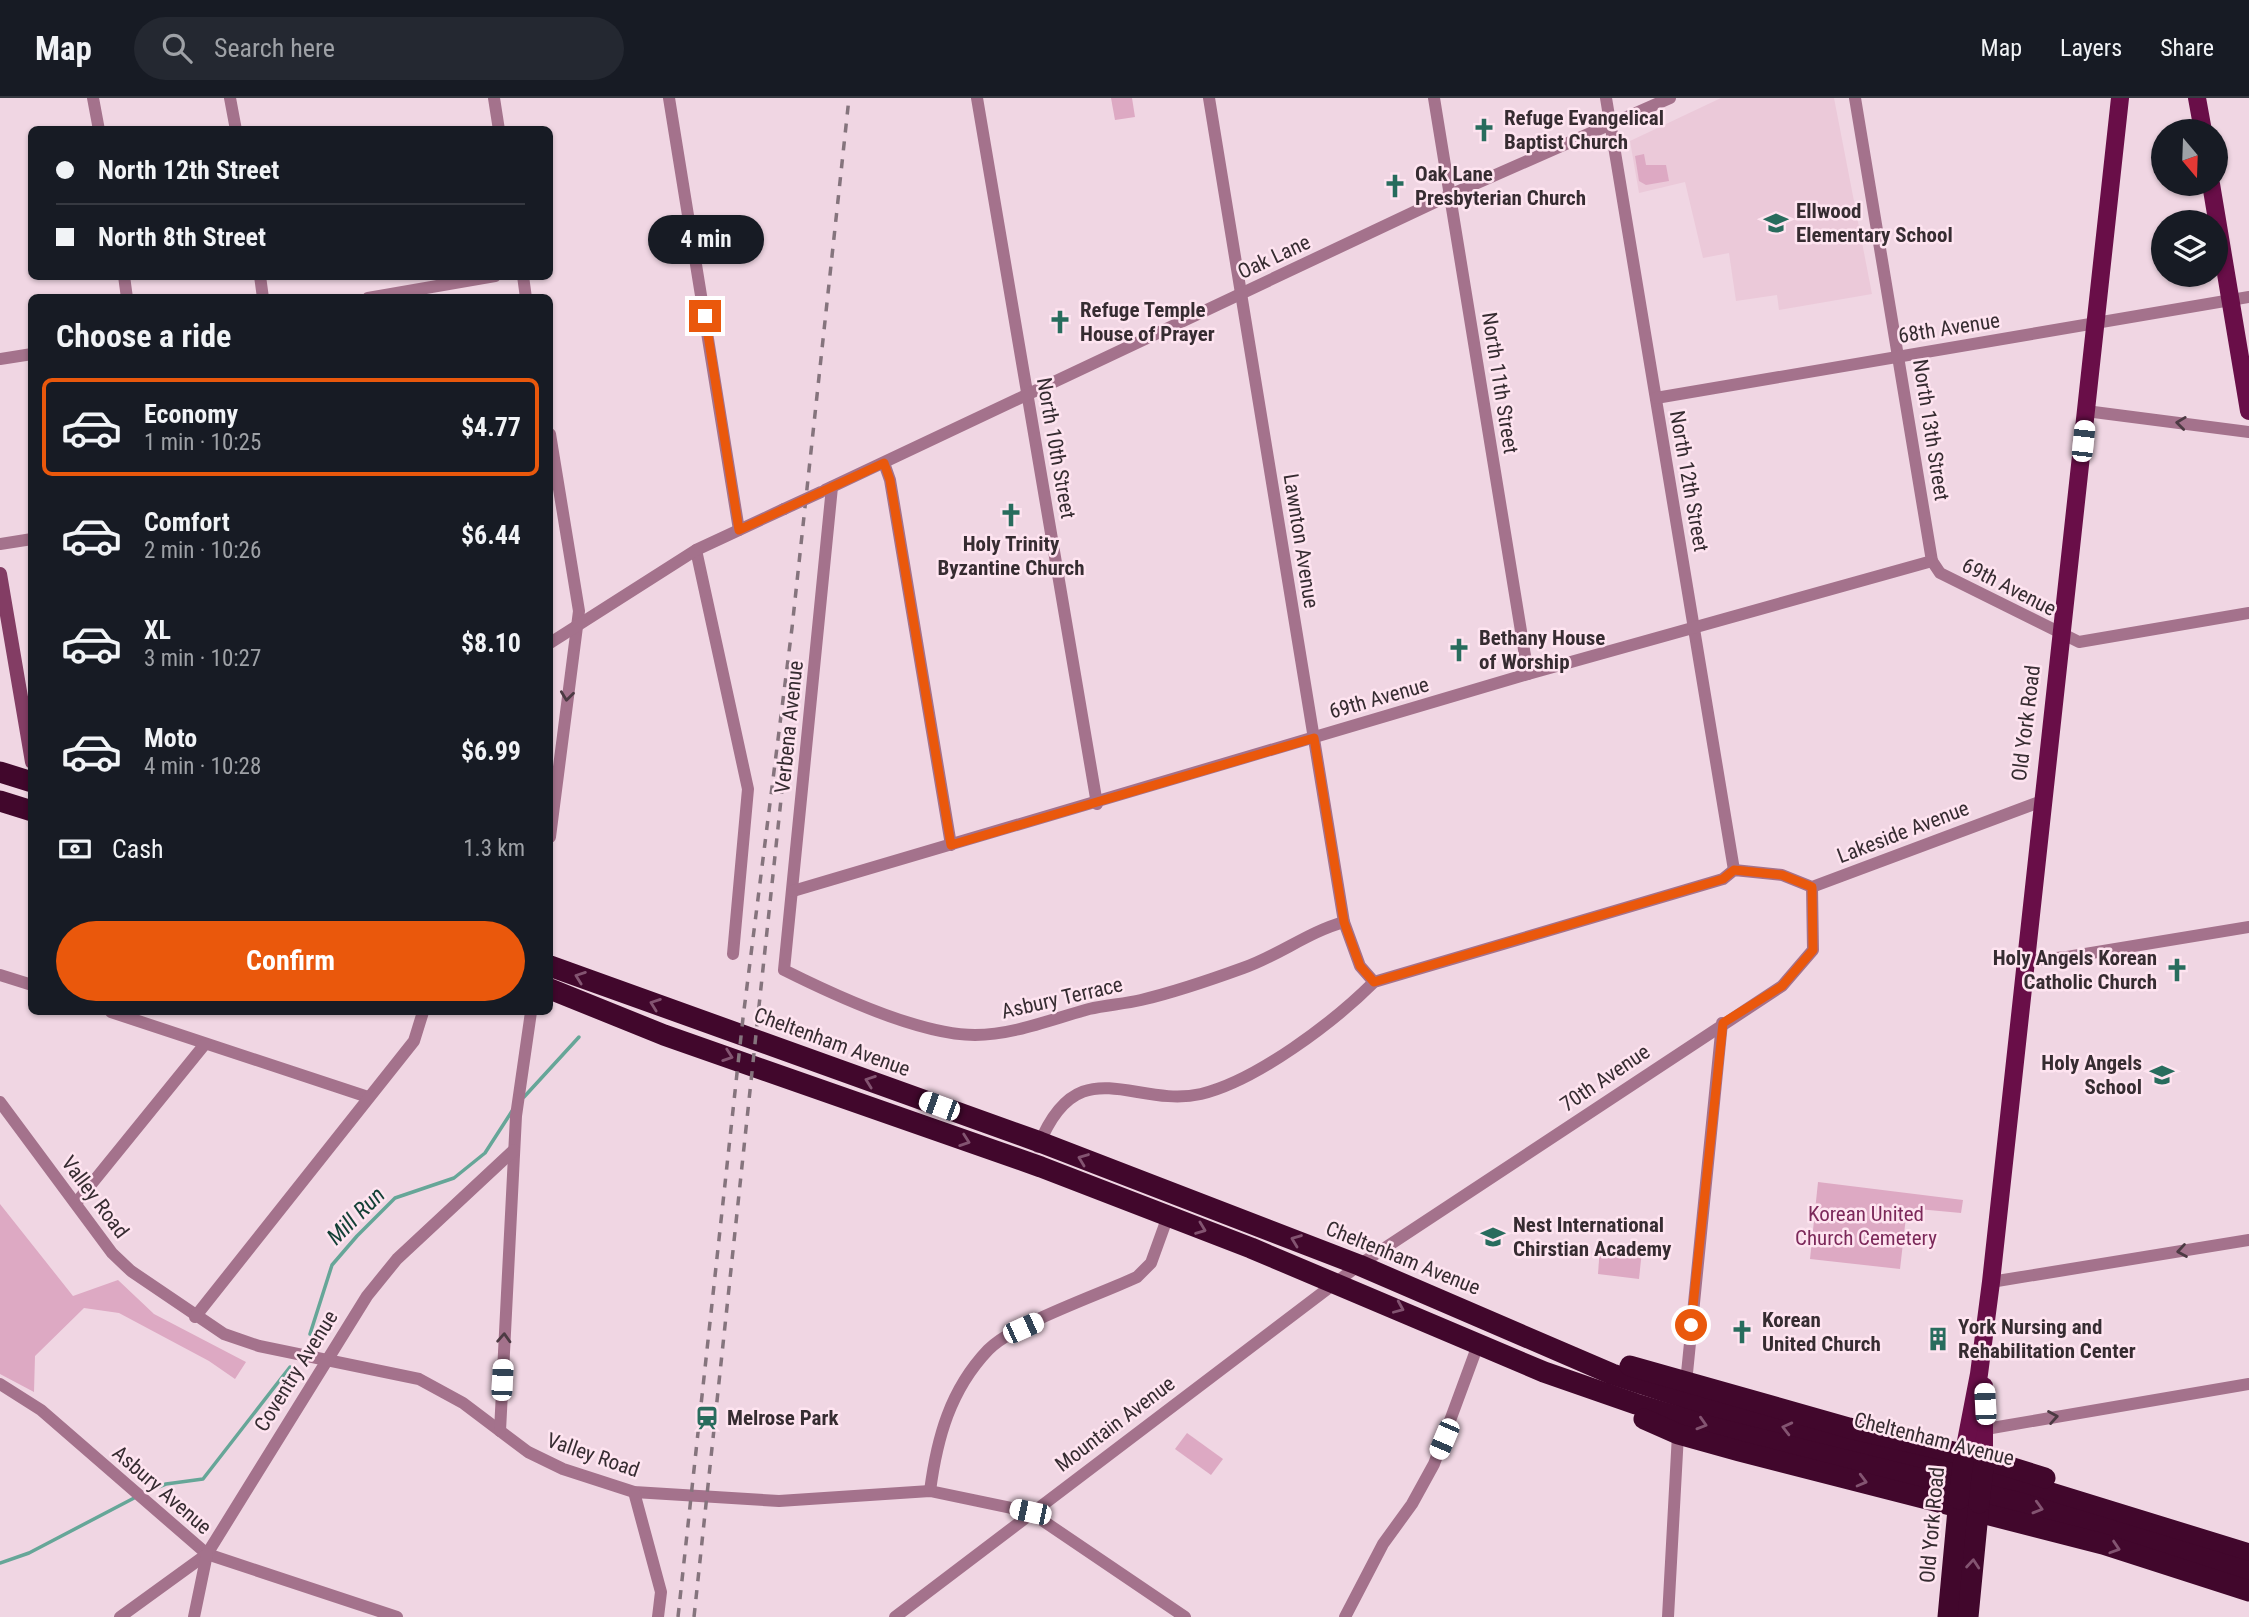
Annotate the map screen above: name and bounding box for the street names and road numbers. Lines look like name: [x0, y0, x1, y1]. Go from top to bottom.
street label: Oak Lane: [1234, 230, 1314, 284]
street label: 68th Avenue: [1897, 308, 2002, 348]
street label: North 11th Street: [1477, 311, 1523, 455]
street label: North 13th Street: [1908, 358, 1954, 502]
street label: North 10th Street: [1032, 376, 1080, 520]
street label: North 12th Street: [1665, 409, 1713, 553]
street label: Lawnton Avenue: [1279, 472, 1324, 610]
street label: 69th Avenue: [1958, 553, 2060, 621]
street label: Verbena Avenue: [770, 659, 808, 795]
street label: Old York Road: [2007, 664, 2045, 782]
street label: 69th Avenue: [1326, 672, 1432, 724]
street label: Lakeside Avenue: [1834, 796, 1972, 868]
street label: Asbury Terrace: [999, 972, 1125, 1024]
street label: Cheltenham Avenue: [751, 1003, 913, 1081]
street label: 70th Avenue: [1556, 1039, 1654, 1117]
street label: Valley Road: [56, 1151, 134, 1243]
street label: Cheltenham Avenue: [1322, 1216, 1484, 1300]
street label: Coventry Avenue: [249, 1306, 343, 1436]
street label: Mountain Avenue: [1051, 1371, 1180, 1477]
street label: Cheltenham Avenue: [1851, 1407, 2017, 1471]
street label: Valley Road: [543, 1428, 643, 1482]
street label: Asbury Avenue: [108, 1441, 216, 1539]
street label: Old York Road: [1915, 1466, 1949, 1584]

